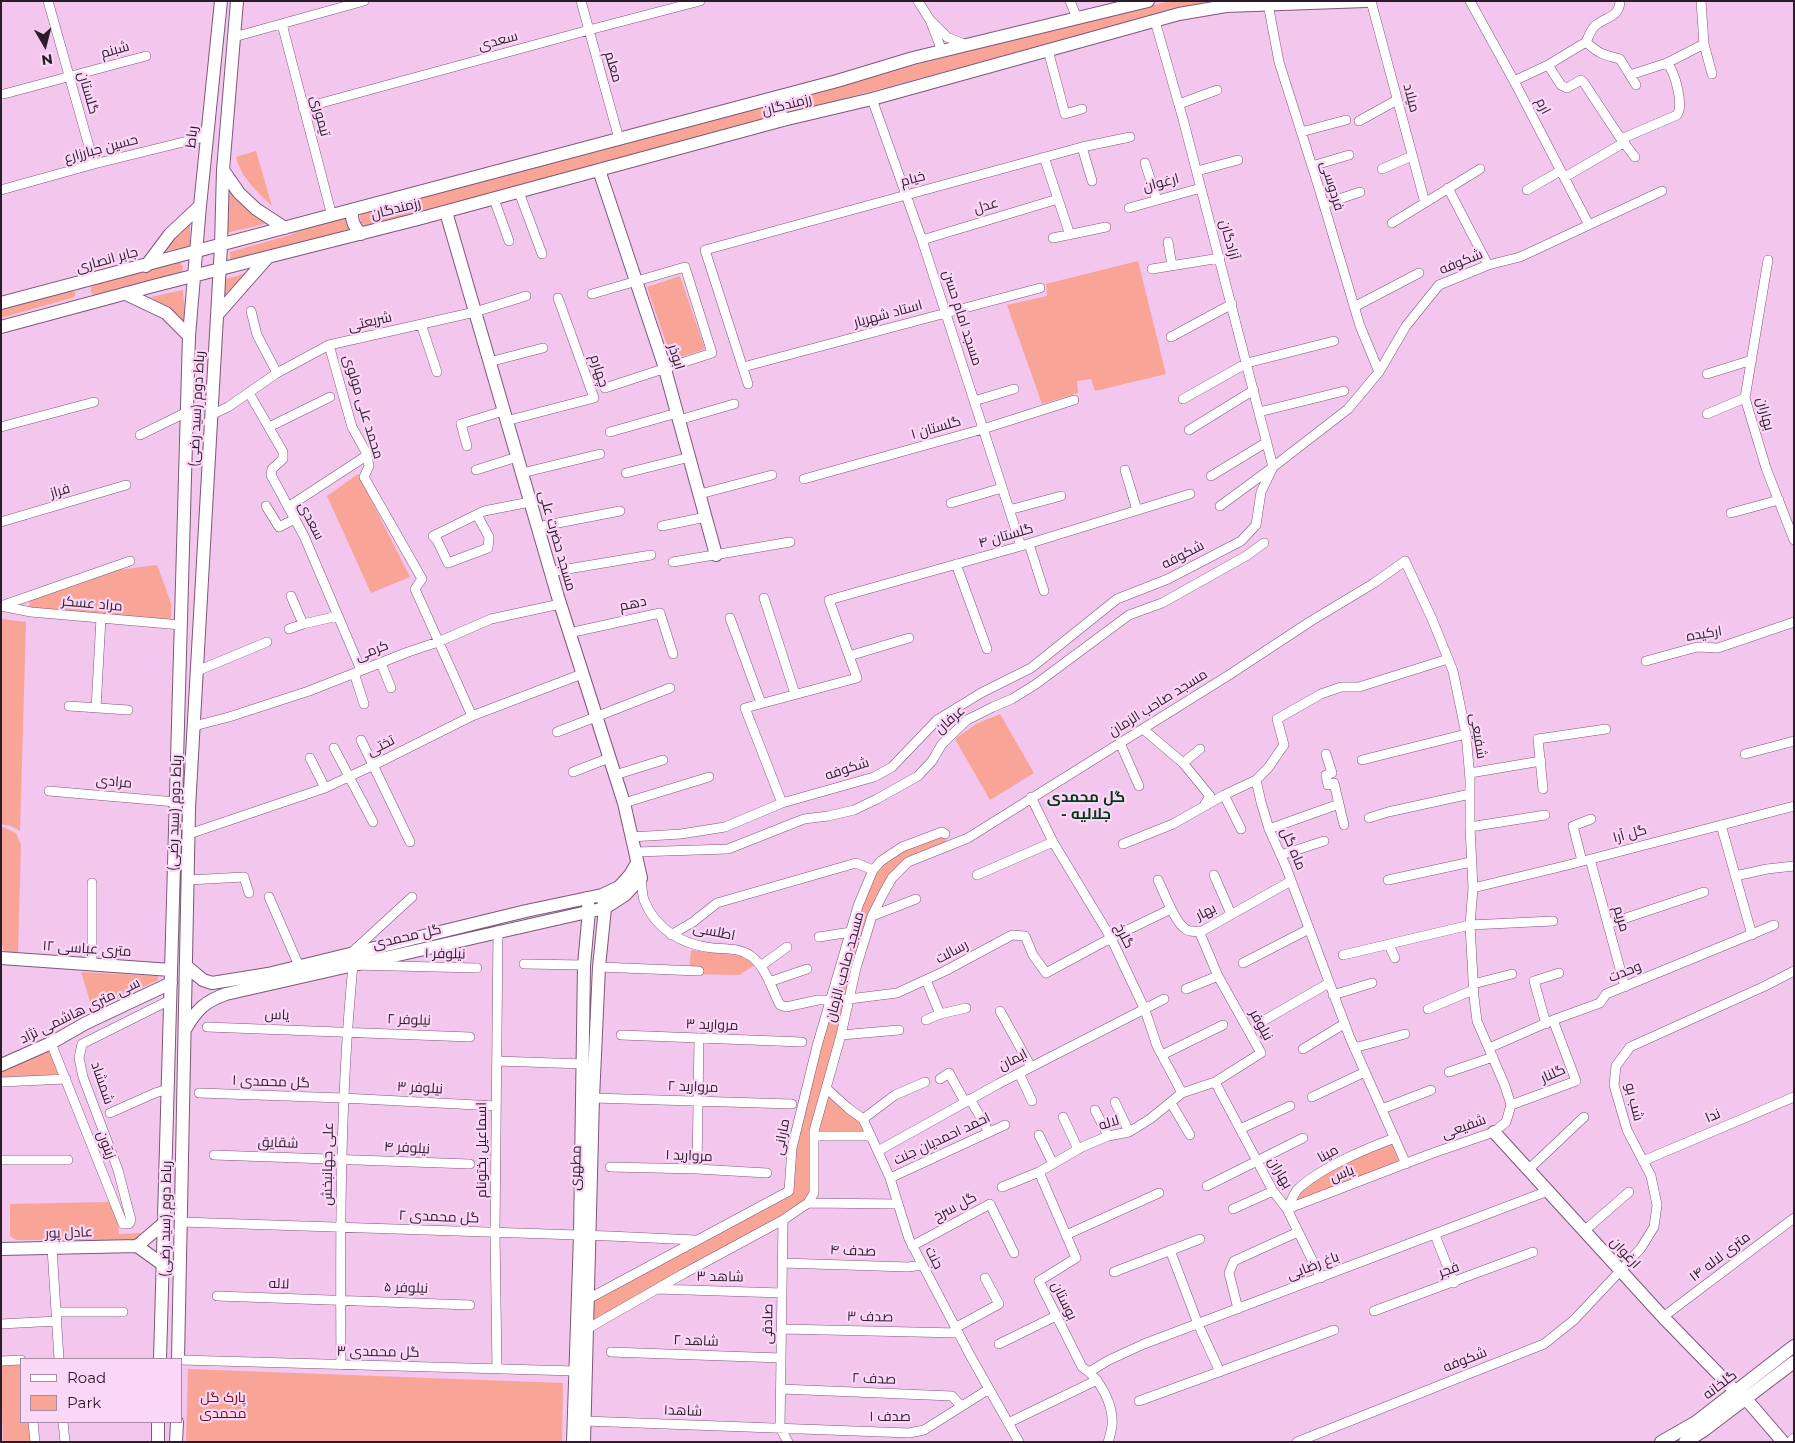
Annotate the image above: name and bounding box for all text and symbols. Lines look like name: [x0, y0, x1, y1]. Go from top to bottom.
north arrow: [20, 20, 70, 70]
street label: سعدی: [476, 28, 520, 54]
street label: شبنم: [99, 38, 131, 62]
text: N: [40, 50, 54, 70]
street label: معلم: [601, 50, 625, 84]
street label: گلستان: [74, 70, 102, 116]
street label: میلاد: [1399, 82, 1423, 114]
street label: رزمندگان: [760, 91, 814, 119]
street label: تیموری: [306, 94, 334, 138]
street label: ارم: [1532, 95, 1554, 117]
street label: رباط: [182, 125, 202, 149]
street label: حسین جبارزارع: [62, 131, 140, 167]
street label: فردوسی: [1317, 159, 1347, 213]
street label: خیام: [899, 168, 927, 190]
street label: ارغوان: [1141, 170, 1181, 196]
street label: عدل: [972, 194, 1000, 218]
street label: رزمندگان: [369, 195, 423, 223]
street label: آزادگان: [1216, 218, 1242, 262]
street label: جابر انصاری: [74, 244, 140, 276]
street label: شکوفه: [1437, 246, 1485, 278]
street label: مسجد امام حسن: [939, 268, 985, 368]
street label: استاد شهریار: [852, 297, 924, 331]
street label: شریعتی: [346, 309, 394, 335]
street label: ابوذر: [664, 342, 688, 372]
street label: رباط دوم (سید رضی): [186, 350, 208, 468]
street label: چهارم: [586, 352, 612, 390]
street label: محمد علی مولوی: [339, 353, 387, 461]
street label: بهاران: [1753, 395, 1777, 433]
street label: گلستان ۱: [909, 413, 963, 443]
street label: فراز: [48, 480, 72, 502]
street label: مسجد حضرت علی: [535, 489, 579, 593]
street label: سعدی: [294, 499, 328, 543]
street label: گلستان ۴: [977, 520, 1035, 552]
street label: شکوفه: [1159, 537, 1207, 573]
street label: مراد عسکر: [61, 593, 123, 615]
street label: دهم: [618, 593, 648, 615]
street label: ارکیده: [1685, 623, 1723, 645]
street label: کرمی: [353, 637, 391, 665]
street label: مسجد صاحب الزمان: [1105, 666, 1211, 740]
street label: عرفان: [931, 702, 969, 738]
street label: شفیعی: [1466, 712, 1490, 760]
street label: تختی: [364, 732, 398, 760]
street label: شکوفه: [823, 754, 871, 784]
street label: رباط دوم (سید رضی): [165, 755, 185, 871]
street label: مرادی: [95, 772, 133, 792]
district label: گل محمدی - جلالیه: [1047, 789, 1125, 824]
street label: گل آرا: [1611, 821, 1649, 847]
street label: ماه گل: [1277, 825, 1309, 873]
street label: بهار: [1193, 900, 1219, 924]
street label: مریم: [1609, 904, 1633, 934]
street label: مسجد صاحب الزمان: [822, 910, 868, 1024]
street label: اطلسی: [691, 920, 737, 944]
street label: گل محمدی: [371, 921, 443, 953]
street label: گلرخ: [1111, 921, 1137, 951]
street label: رسالت: [933, 936, 971, 968]
street label: ۱۲ متری عباسی: [42, 938, 132, 960]
street label: نیلوفر ۱: [424, 945, 466, 963]
street label: وحدت: [1606, 958, 1644, 986]
street label: سی متری هاشمی نژاد: [17, 975, 143, 1047]
street label: یاس: [264, 1006, 290, 1024]
street label: نیلوفر: [1246, 1007, 1276, 1043]
street label: نیلوفر ۲: [387, 1011, 431, 1029]
street label: مروارید ۳: [685, 1016, 739, 1034]
street label: ایمان: [996, 1046, 1030, 1074]
street label: شمشاد: [87, 1059, 117, 1107]
street label: گلنار: [1538, 1061, 1568, 1087]
street label: گل محمدی ۱: [232, 1072, 310, 1092]
street label: نیلوفر ۳: [397, 1078, 443, 1098]
street label: مروارید ۲: [667, 1078, 719, 1096]
street label: شب بو: [1621, 1081, 1647, 1123]
street label: اسماعیل بختونام: [474, 1102, 490, 1198]
street label: ندا: [1703, 1105, 1723, 1127]
street label: احمد احمدیان جنت: [891, 1109, 993, 1169]
street label: شفیعی: [1440, 1111, 1488, 1143]
street label: لاله: [1097, 1112, 1121, 1134]
street label: مارانی: [770, 1117, 794, 1157]
street label: علی جهانبخش: [319, 1122, 337, 1206]
street label: زیتون: [93, 1128, 119, 1162]
street label: شقایق: [257, 1134, 299, 1152]
street label: نیلوفر ۴: [384, 1138, 430, 1158]
street label: مینا: [1315, 1141, 1341, 1167]
street label: مطهری: [567, 1145, 585, 1191]
street label: مروارید ۱: [665, 1147, 713, 1165]
street label: بهاران: [1264, 1154, 1296, 1192]
street label: رباط دوم (سید رضی): [157, 1161, 175, 1277]
street label: یاس: [1327, 1162, 1357, 1186]
street label: گل سرخ: [930, 1189, 980, 1225]
street label: گل محمدی ۲: [398, 1207, 480, 1227]
street label: عادل پور: [45, 1224, 93, 1242]
street label: ۱۴ متری لاله: [1686, 1229, 1754, 1285]
street label: ارغوان: [1606, 1234, 1644, 1272]
street label: صدف ۴: [830, 1242, 876, 1260]
street label: جنت: [921, 1244, 947, 1272]
street label: باغ رضایی: [1284, 1248, 1342, 1284]
street label: فجر: [1436, 1258, 1462, 1282]
street label: شاهد ۳: [696, 1268, 744, 1286]
street label: لاله: [268, 1275, 290, 1293]
street label: نیلوفر ۵: [384, 1279, 428, 1297]
street label: بوستان: [1047, 1279, 1081, 1323]
street label: صادقی: [759, 1304, 777, 1344]
street label: صدف ۳: [847, 1308, 893, 1326]
street label: شاهد ۲: [673, 1332, 719, 1350]
street label: گل محمدی ۳: [336, 1343, 420, 1361]
street label: شکوفه: [1441, 1344, 1489, 1376]
legend: [20, 1358, 182, 1423]
street label: گلخانه: [1700, 1367, 1740, 1403]
text: Road: [67, 1368, 106, 1387]
street label: صدف ۲: [851, 1370, 897, 1388]
park label: پارک گل محمدی: [200, 1390, 246, 1422]
text: Park: [67, 1393, 101, 1412]
street label: شاهد۱: [663, 1402, 703, 1420]
street label: صدف ۱: [869, 1409, 911, 1425]

